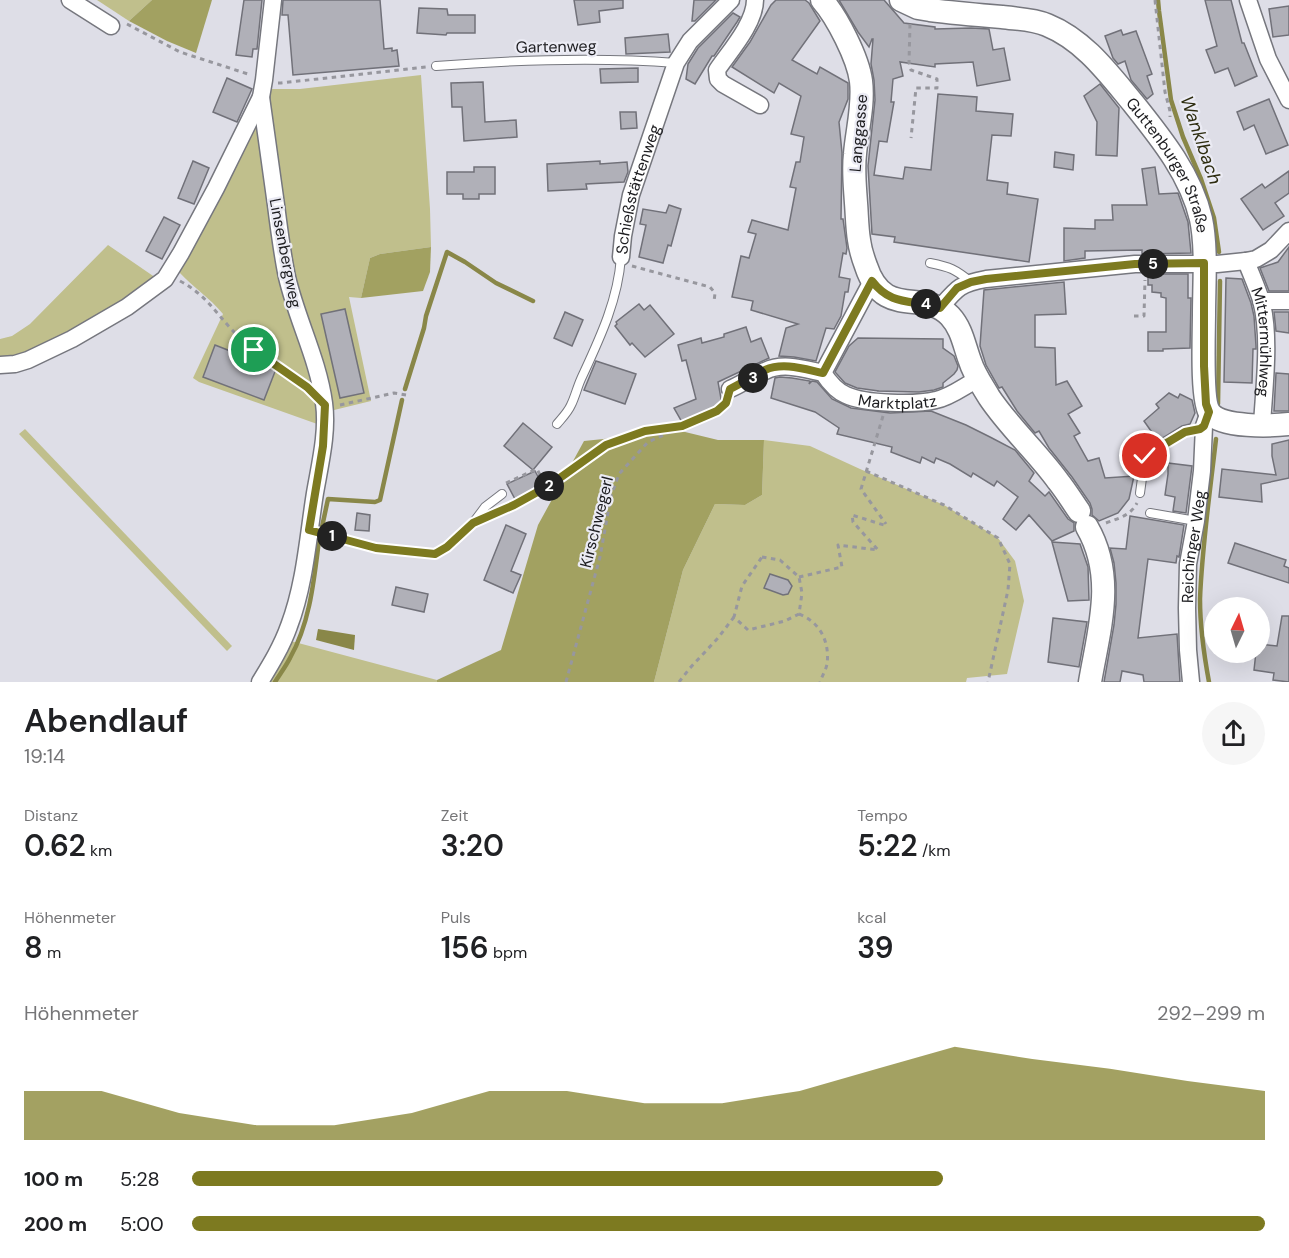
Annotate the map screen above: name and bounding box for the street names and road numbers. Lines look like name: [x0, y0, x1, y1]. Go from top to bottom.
street label: Gartenweg: [515, 35, 597, 58]
street label: Langgasse: [845, 93, 872, 173]
street label: Guttenburger Straße: [1121, 93, 1213, 234]
street label: Schießstättenweg: [611, 122, 665, 255]
street label: Linsenbergweg: [265, 196, 306, 310]
street label: Mittermühlweg: [1246, 284, 1276, 398]
street label: Marktplatz: [857, 389, 939, 414]
street label: Kirschwegerl: [575, 474, 618, 570]
street label: Reichinger Weg: [1177, 489, 1211, 603]

